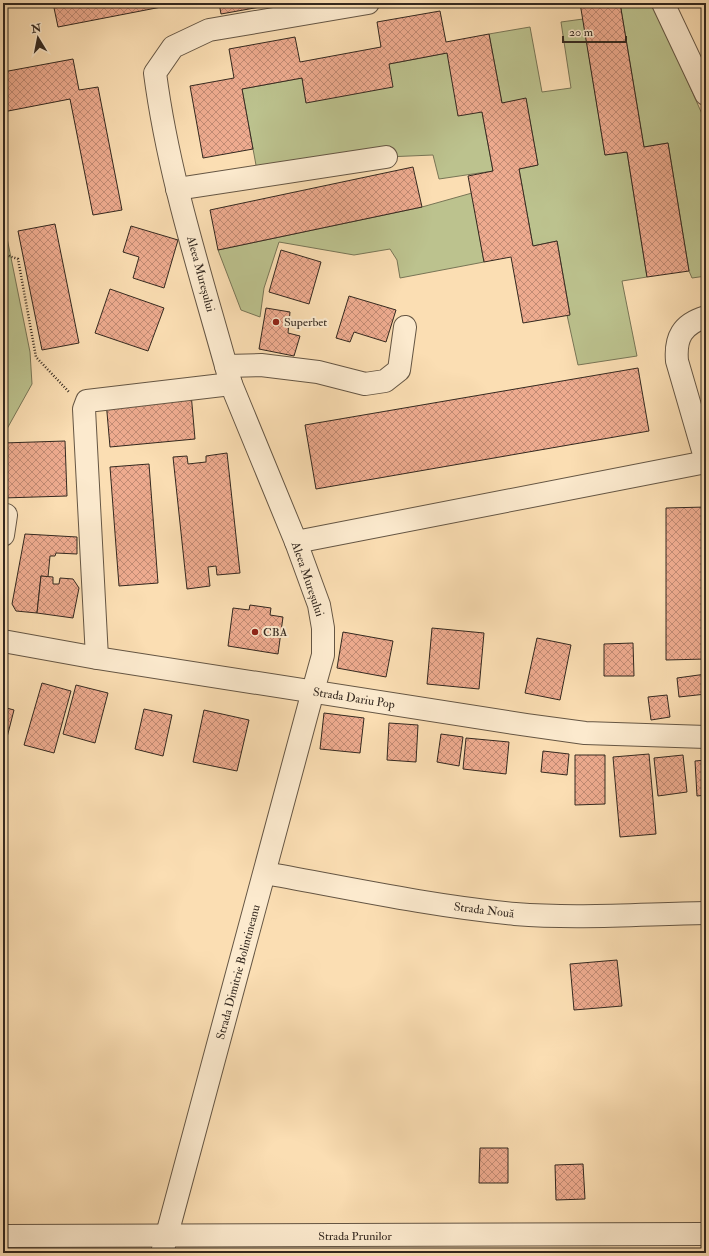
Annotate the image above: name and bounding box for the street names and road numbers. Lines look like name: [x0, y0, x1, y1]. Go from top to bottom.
street label: Aleea Mureșului: [183, 234, 218, 314]
street label: Aleea Mureșului: [287, 539, 327, 618]
street label: Strada Dariu Pop: [312, 685, 396, 712]
street label: Strada Nouă: [453, 899, 516, 922]
street label: Strada Dimitrie Bolintineanu: [213, 903, 264, 1041]
street label: Strada Prunilor: [318, 1229, 392, 1244]

